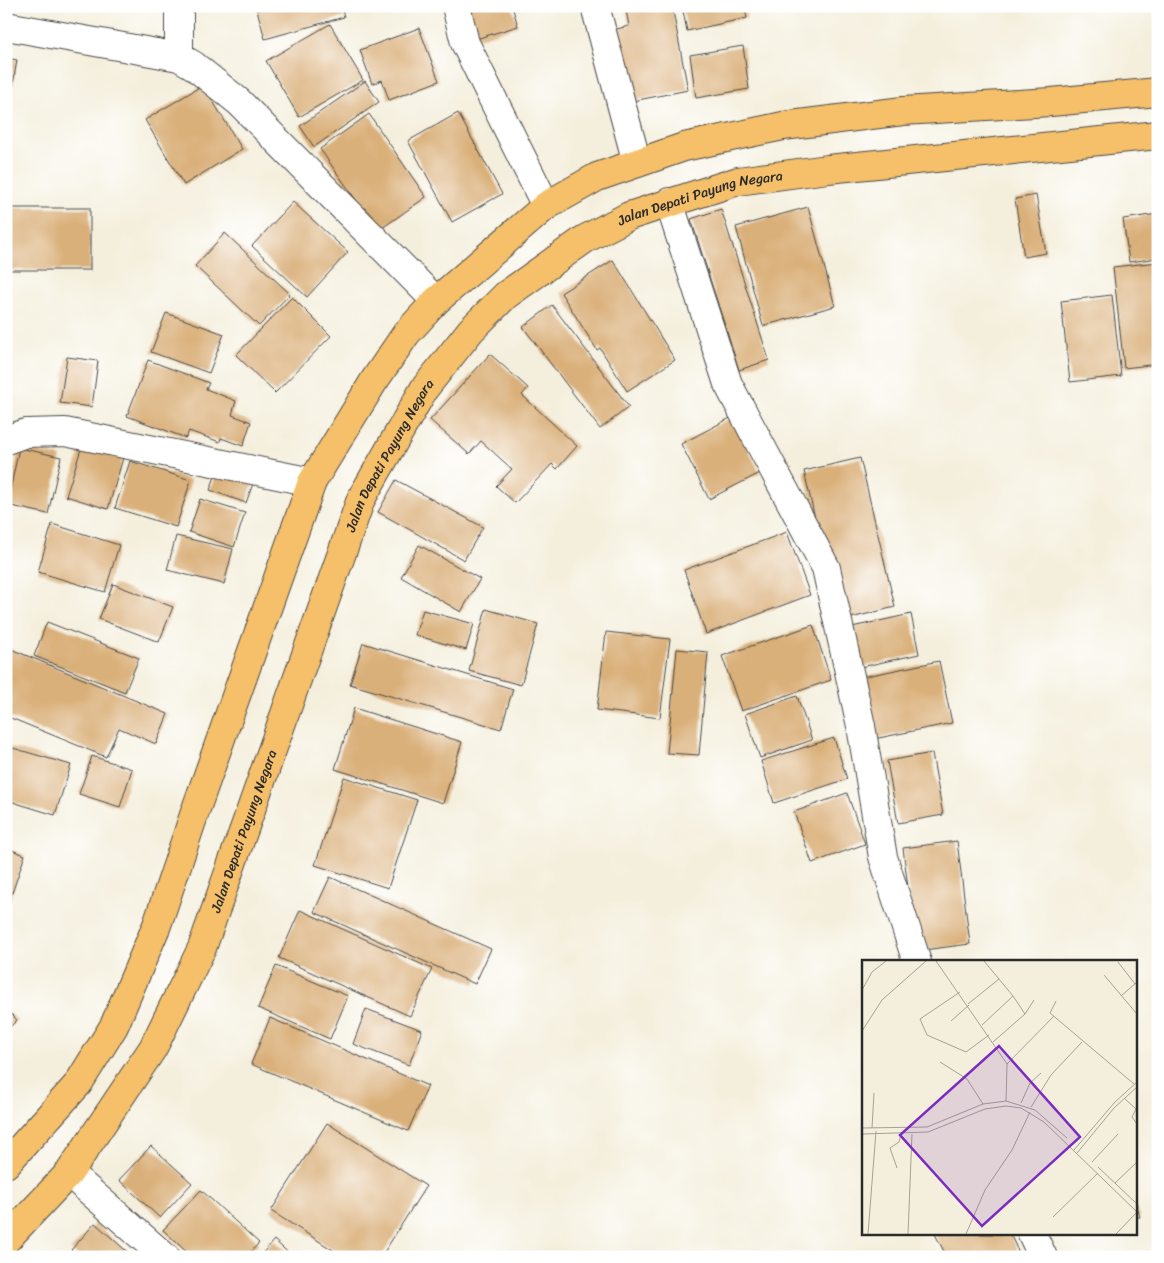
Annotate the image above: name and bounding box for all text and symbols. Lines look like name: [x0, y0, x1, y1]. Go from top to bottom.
street label: Jalan Depati Payung Negara: [612, 163, 784, 234]
street label: Jalan Depati Payung Negara: [338, 373, 441, 536]
street label: Jalan Depati Payung Negara: [203, 746, 284, 917]
inset map: [862, 960, 1136, 1236]

